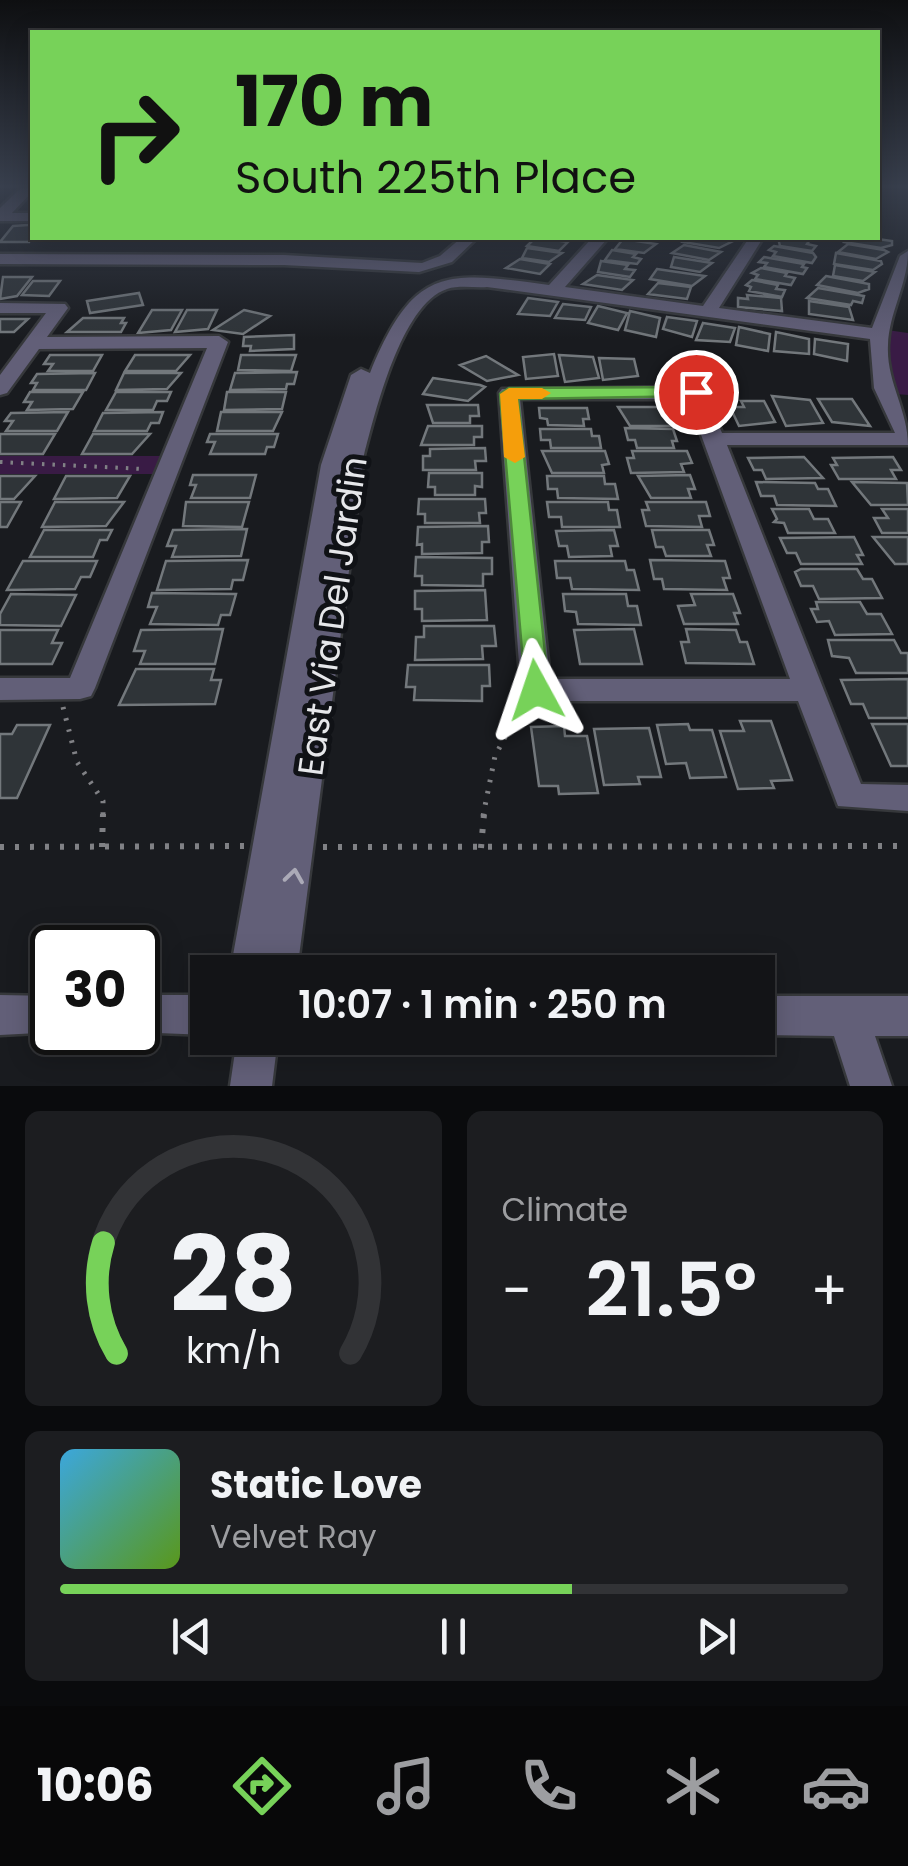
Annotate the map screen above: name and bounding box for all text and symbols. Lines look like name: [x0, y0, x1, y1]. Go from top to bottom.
text: 170 m: [235, 52, 433, 151]
icon: right: [70, 70, 200, 200]
text: South 225th Place: [235, 146, 636, 209]
pin: [654, 350, 739, 435]
icon: arrive: [669, 365, 724, 420]
street label: East Via Del Jardin: [285, 453, 379, 779]
position arrow: [484, 638, 588, 742]
one-way arrow: [283, 868, 304, 885]
speed limit sign: 30: [30, 925, 160, 1055]
text: 10:07 · 1 min · 250 m: [298, 978, 667, 1031]
text: Climate: [502, 1187, 628, 1232]
text: 28: [170, 1202, 297, 1347]
text: 21.5°: [585, 1237, 757, 1342]
text: −: [502, 1252, 532, 1329]
text: +: [810, 1252, 848, 1329]
text: km/h: [186, 1325, 281, 1376]
text: Static Love: [210, 1458, 422, 1511]
text: Velvet Ray: [210, 1514, 376, 1559]
icon: previous: [164, 1609, 219, 1664]
icon: pause: [426, 1609, 481, 1664]
icon: next: [689, 1609, 744, 1664]
icon: directions: [227, 1751, 297, 1821]
icon: music: [371, 1751, 441, 1821]
icon: phone: [514, 1751, 584, 1821]
icon: climate: [658, 1751, 728, 1821]
icon: car: [801, 1751, 871, 1821]
text: 10:06: [37, 1754, 154, 1817]

